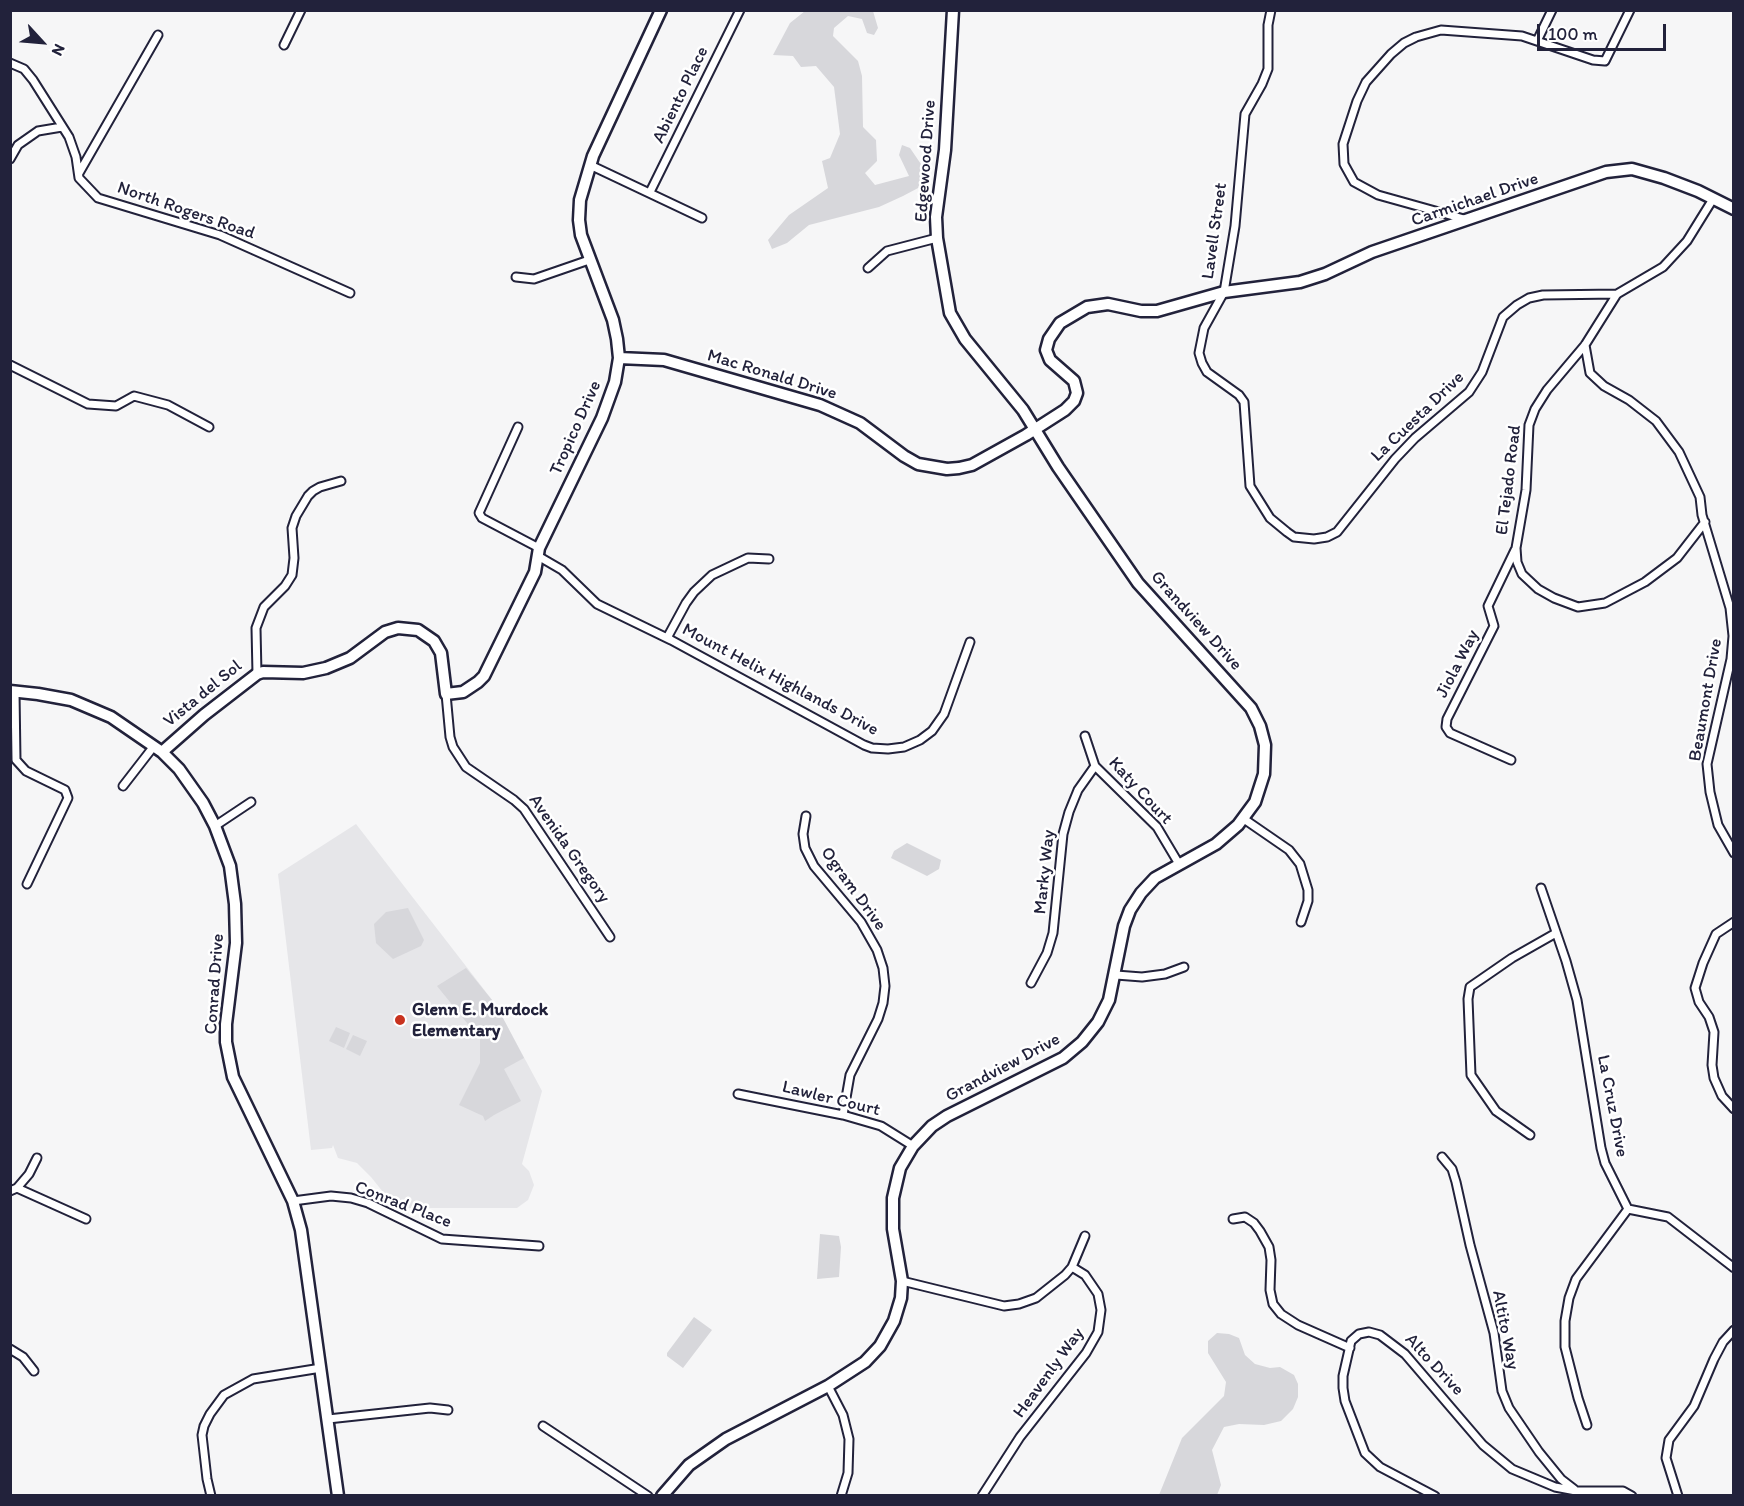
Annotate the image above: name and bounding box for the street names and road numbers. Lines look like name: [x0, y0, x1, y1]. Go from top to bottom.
street label: Abiento Place: [648, 43, 714, 147]
street label: Edgewood Drive: [911, 99, 941, 223]
street label: Carmichael Drive: [1409, 168, 1541, 232]
street label: North Rogers Road: [114, 177, 258, 245]
street label: Lavell Street: [1198, 181, 1232, 281]
street label: Mac Ronald Drive: [705, 345, 839, 405]
street label: La Cuesta Drive: [1367, 367, 1469, 467]
street label: Tropico Drive: [546, 378, 606, 478]
street label: El Tejado Road: [1492, 424, 1526, 536]
street label: Grandview Drive: [1146, 567, 1246, 675]
street label: Mount Helix Highlands Drive: [678, 619, 882, 741]
street label: Jiola Way: [1432, 626, 1484, 702]
street label: Beaumont Drive: [1685, 637, 1727, 763]
street label: Vista del Sol: [159, 656, 247, 732]
street label: Katy Court: [1103, 753, 1177, 829]
street label: Avenida Gregory: [524, 791, 614, 907]
street label: Marky Way: [1030, 829, 1060, 915]
street label: Ogram Drive: [815, 843, 891, 935]
street label: Conrad Drive: [201, 933, 229, 1035]
street label: Grandview Drive: [942, 1029, 1064, 1107]
street label: La Cruz Drive: [1591, 1053, 1633, 1159]
street label: Lawler Court: [780, 1076, 882, 1122]
street label: Conrad Place: [352, 1177, 454, 1233]
street label: Altito Way: [1487, 1289, 1523, 1371]
street label: Heavenly Way: [1009, 1324, 1089, 1422]
street label: Alto Drive: [1400, 1329, 1468, 1401]

